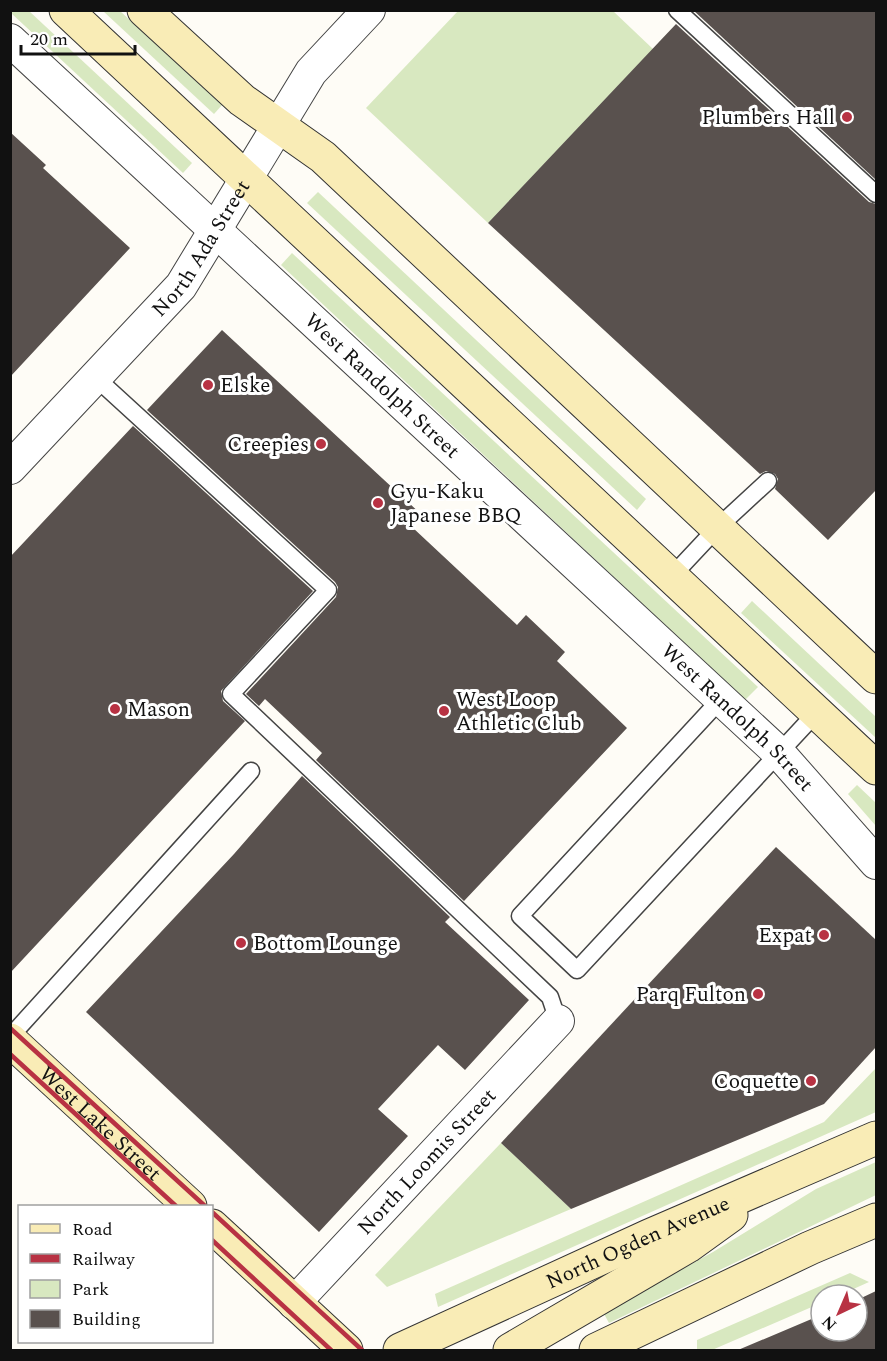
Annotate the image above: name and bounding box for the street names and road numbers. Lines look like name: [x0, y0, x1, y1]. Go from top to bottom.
street label: North Ada Street: [145, 174, 259, 325]
street label: West Randolph Street: [297, 306, 467, 467]
street label: West Randolph Street: [653, 636, 821, 799]
street label: West Lake Street: [31, 1059, 168, 1189]
street label: North Loomis Street: [350, 1081, 504, 1243]
street label: North Ogden Avenue: [541, 1188, 735, 1298]

